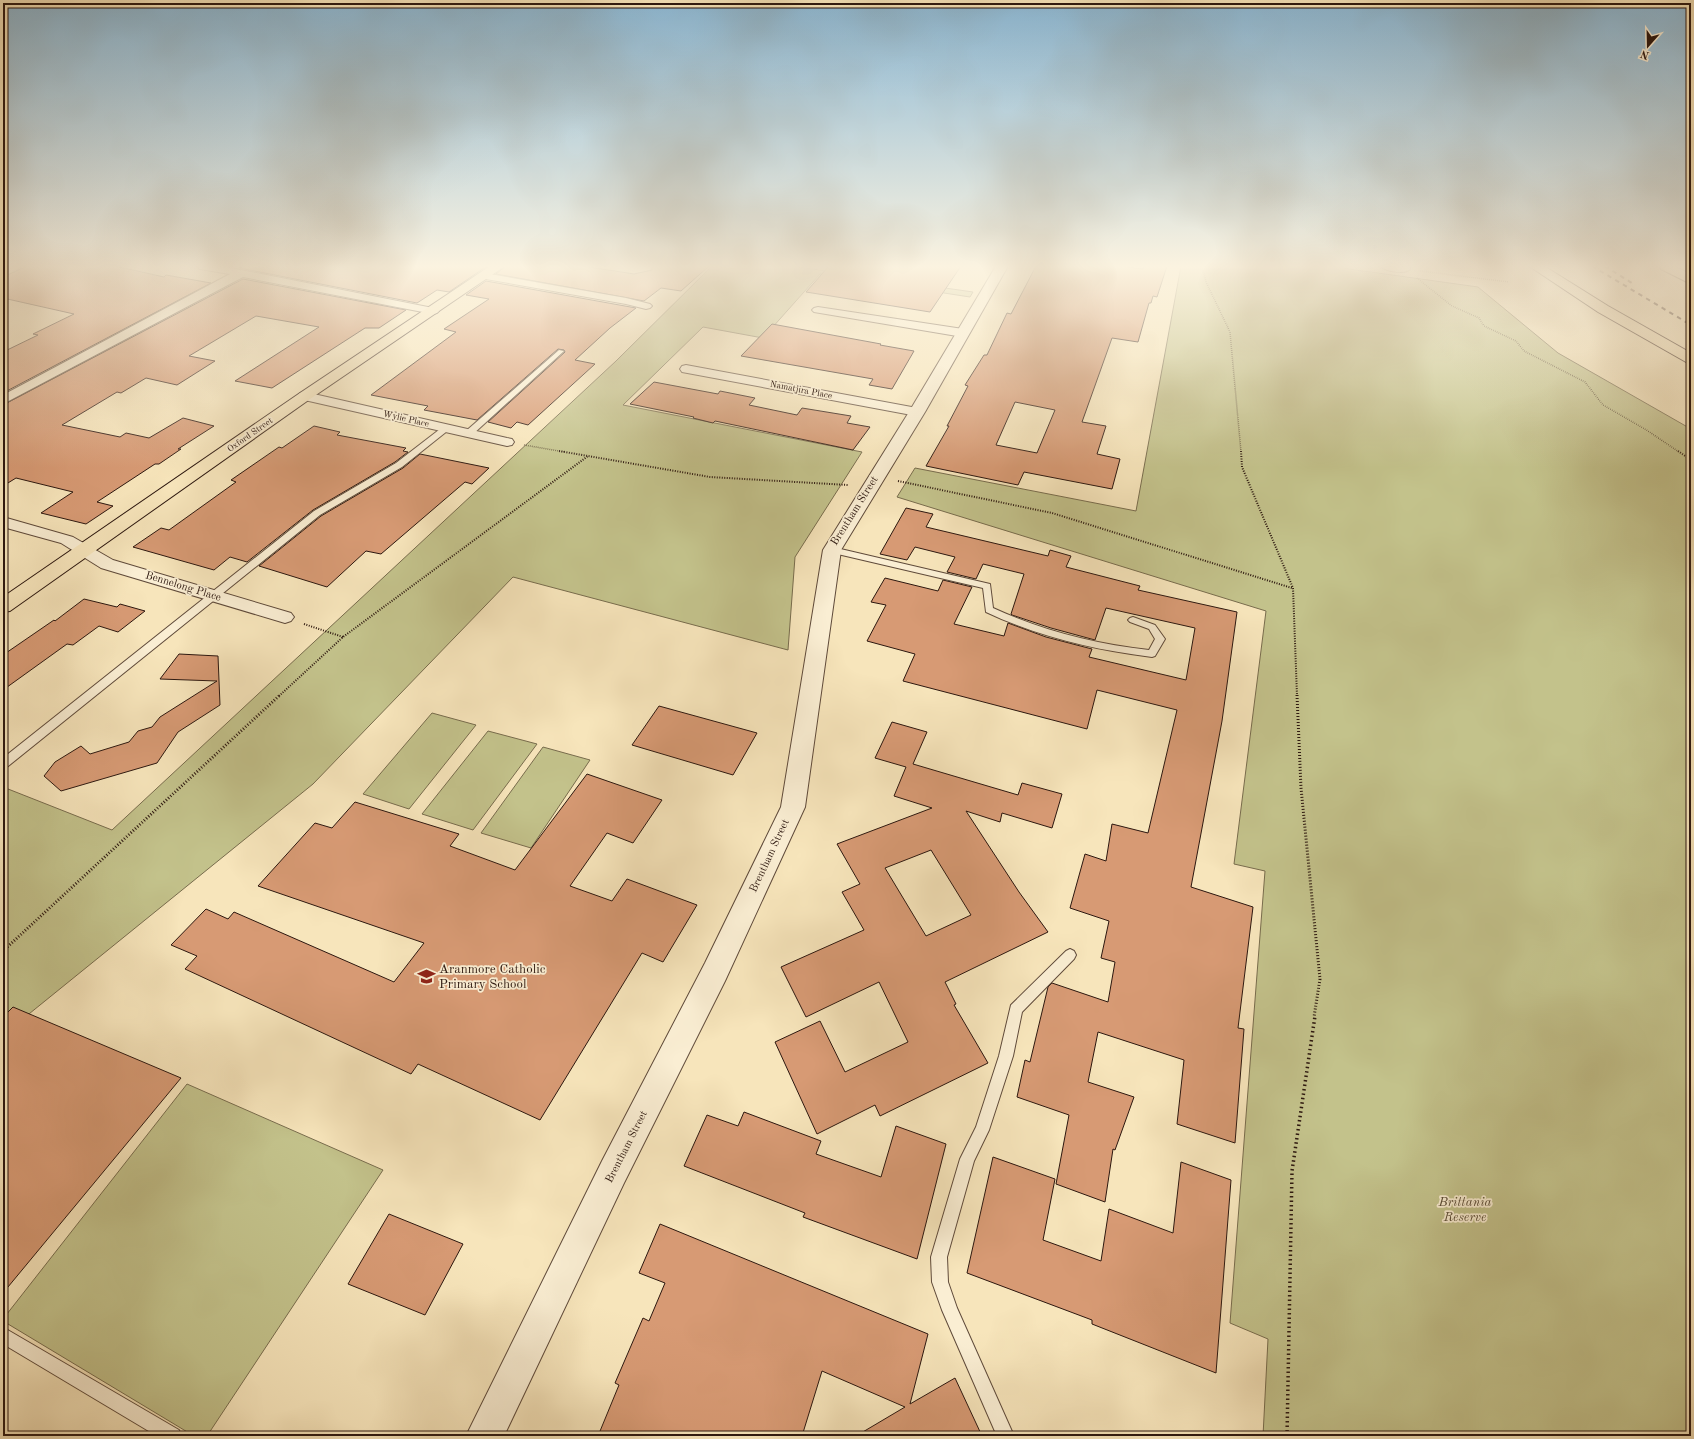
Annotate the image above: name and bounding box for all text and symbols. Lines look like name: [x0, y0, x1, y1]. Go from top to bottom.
north arrow: [1628, 26, 1668, 66]
text: N: [1639, 47, 1651, 61]
street label: Namatjira Place: [769, 380, 833, 400]
street label: Wylie Place: [382, 409, 430, 429]
street label: Oxford Street: [226, 416, 274, 454]
street label: Brentham Street: [829, 474, 881, 548]
street label: Bennelong Place: [144, 570, 222, 604]
street label: Brentham Street: [748, 818, 792, 894]
place label: Aranmore Catholic Primary School: [439, 963, 546, 991]
school or university icon: Aranmore Catholic Primary School: [416, 966, 436, 986]
street label: Brentham Street: [604, 1109, 650, 1185]
park label: Brittania Reserve: [1438, 1196, 1491, 1224]

